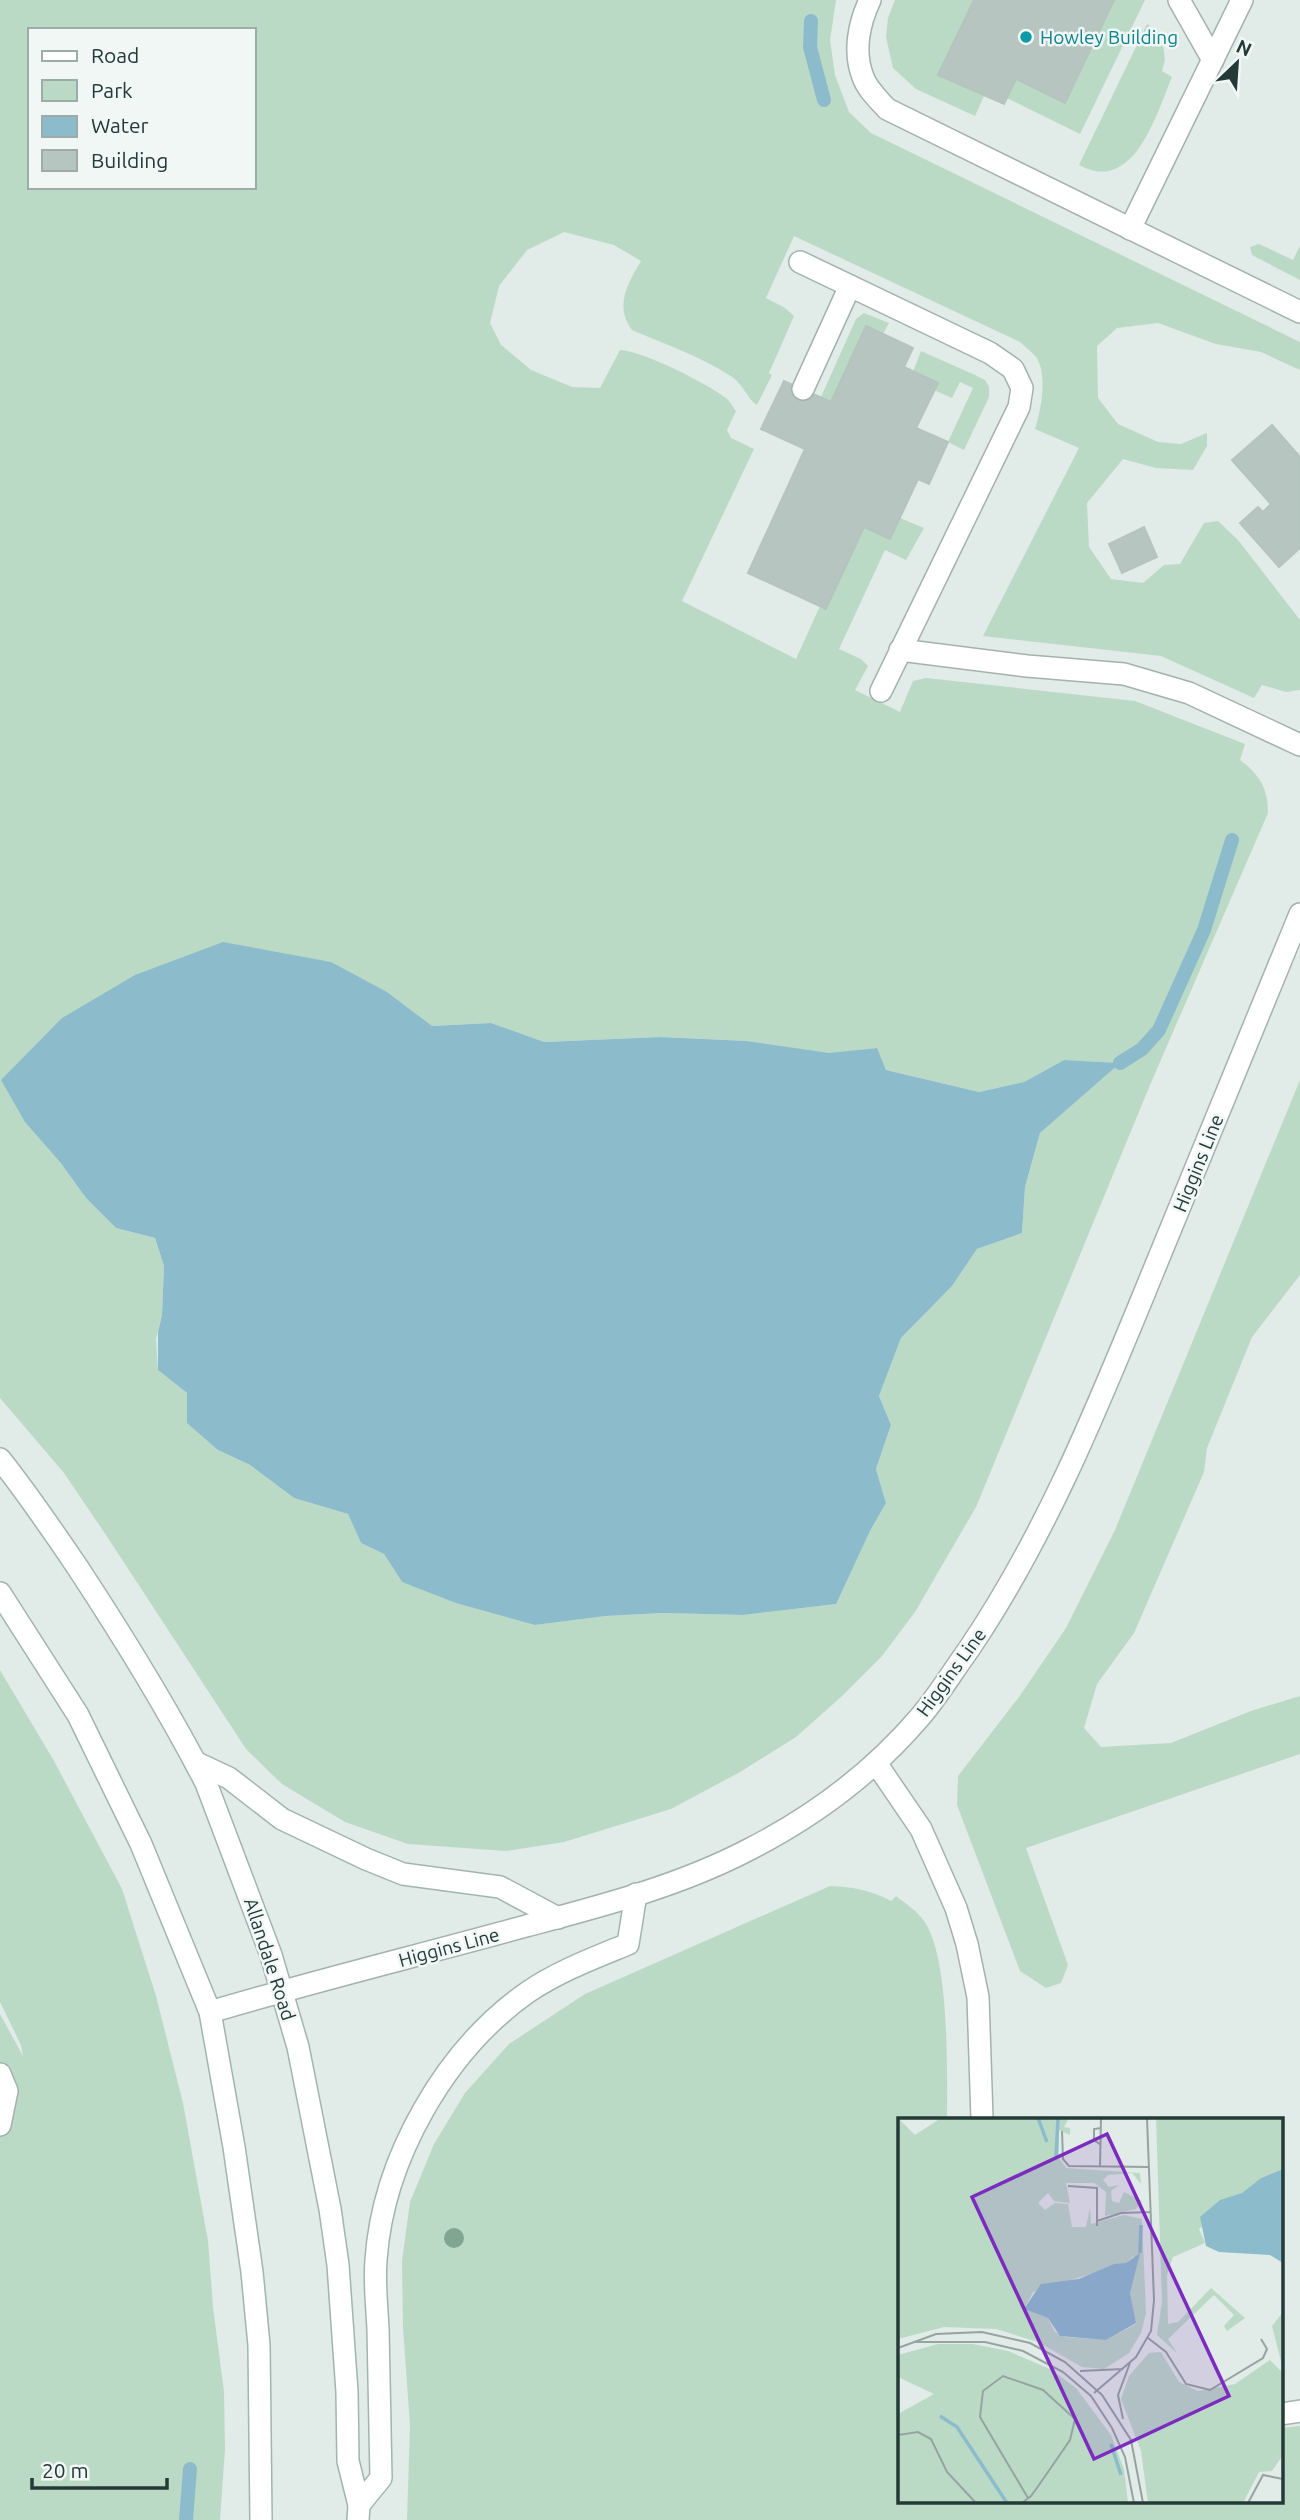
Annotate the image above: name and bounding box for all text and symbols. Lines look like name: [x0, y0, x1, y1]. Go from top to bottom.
place label: Howley Building: [1040, 26, 1178, 48]
legend: [28, 28, 256, 189]
north arrow: [1202, 28, 1272, 98]
marker: Howley Building: [1018, 29, 1034, 45]
text: N: [1233, 35, 1255, 61]
text: Road: [91, 43, 139, 67]
text: Park: [91, 78, 133, 102]
text: Water: [91, 113, 149, 137]
text: Building: [91, 148, 168, 172]
street label: Higgins Line: [1168, 1111, 1228, 1215]
street label: Higgins Line: [912, 1624, 990, 1720]
street label: Allandale Road: [240, 1895, 300, 2023]
street label: Higgins Line: [396, 1923, 502, 1971]
inset map: [898, 2118, 1282, 2502]
scale bar: [32, 2446, 166, 2490]
text: 20 m: [42, 2458, 89, 2482]

